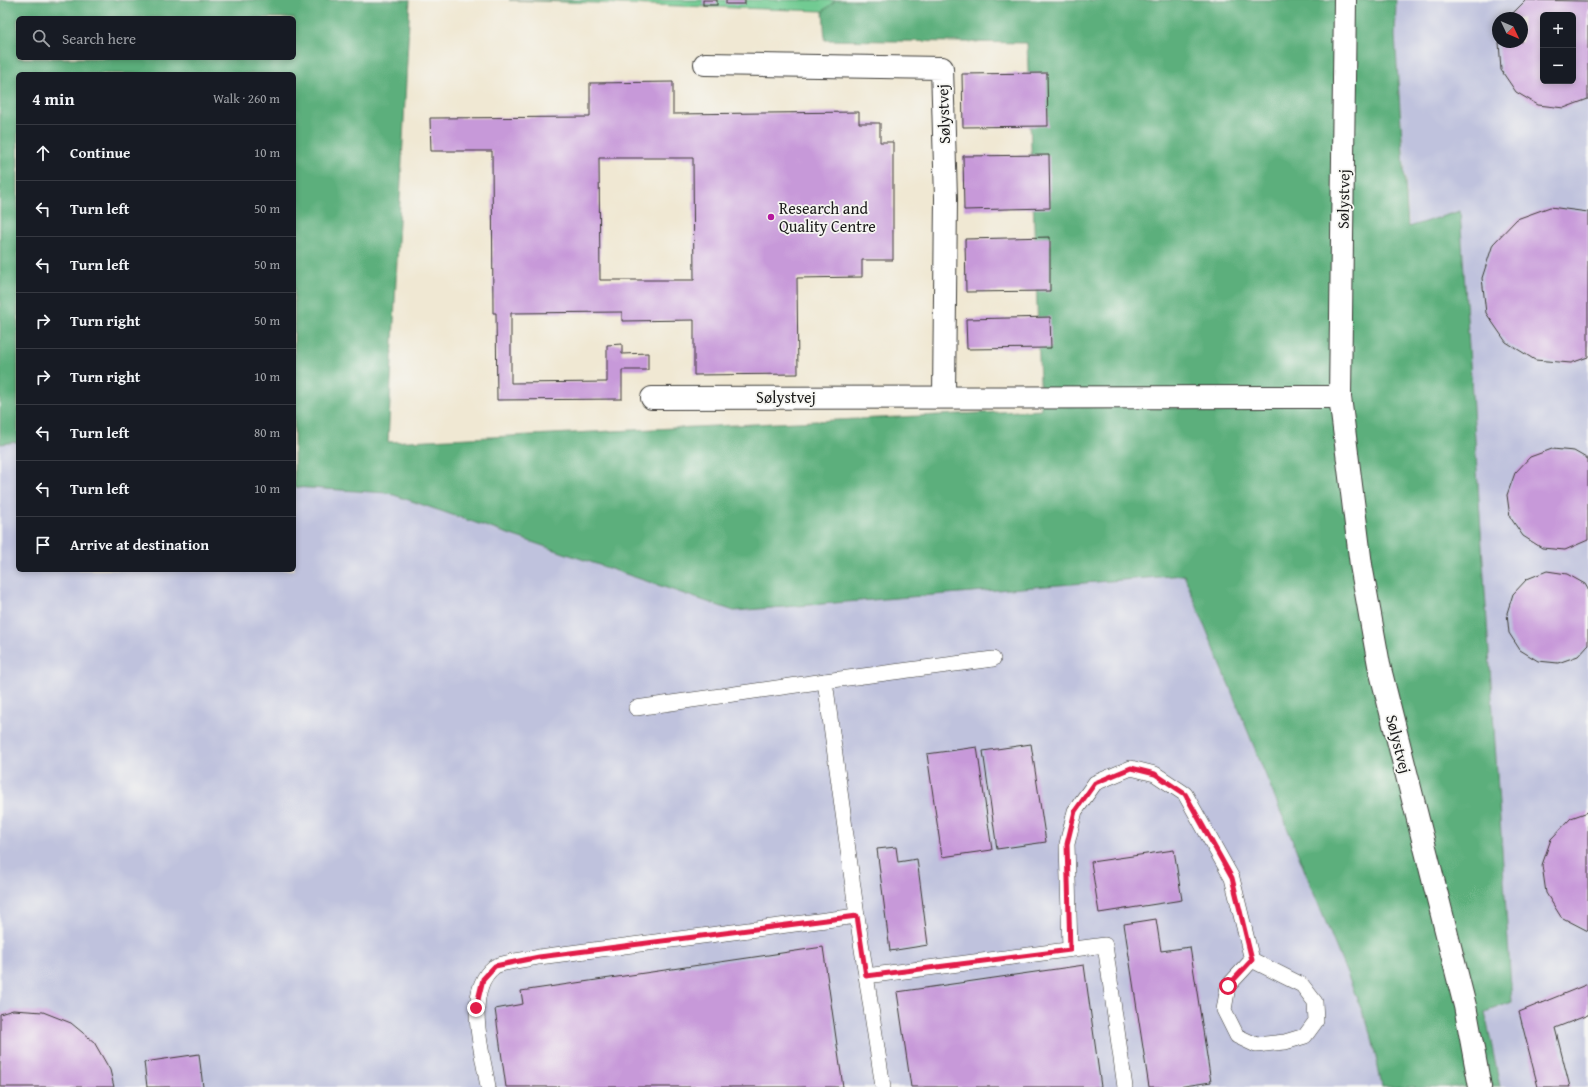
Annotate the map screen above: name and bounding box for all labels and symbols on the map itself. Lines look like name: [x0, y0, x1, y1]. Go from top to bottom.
north arrow: [1492, 12, 1528, 48]
street label: Sølystvej: [930, 84, 956, 144]
street label: Sølystvej: [1330, 169, 1356, 229]
place label: Research and Quality Centre: [779, 196, 876, 238]
marker: Research and Quality Centre: [766, 212, 776, 222]
street label: Sølystvej: [756, 385, 816, 409]
street label: Sølystvej: [1380, 712, 1418, 776]
route start: [1219, 977, 1237, 995]
route end: [467, 999, 485, 1017]

